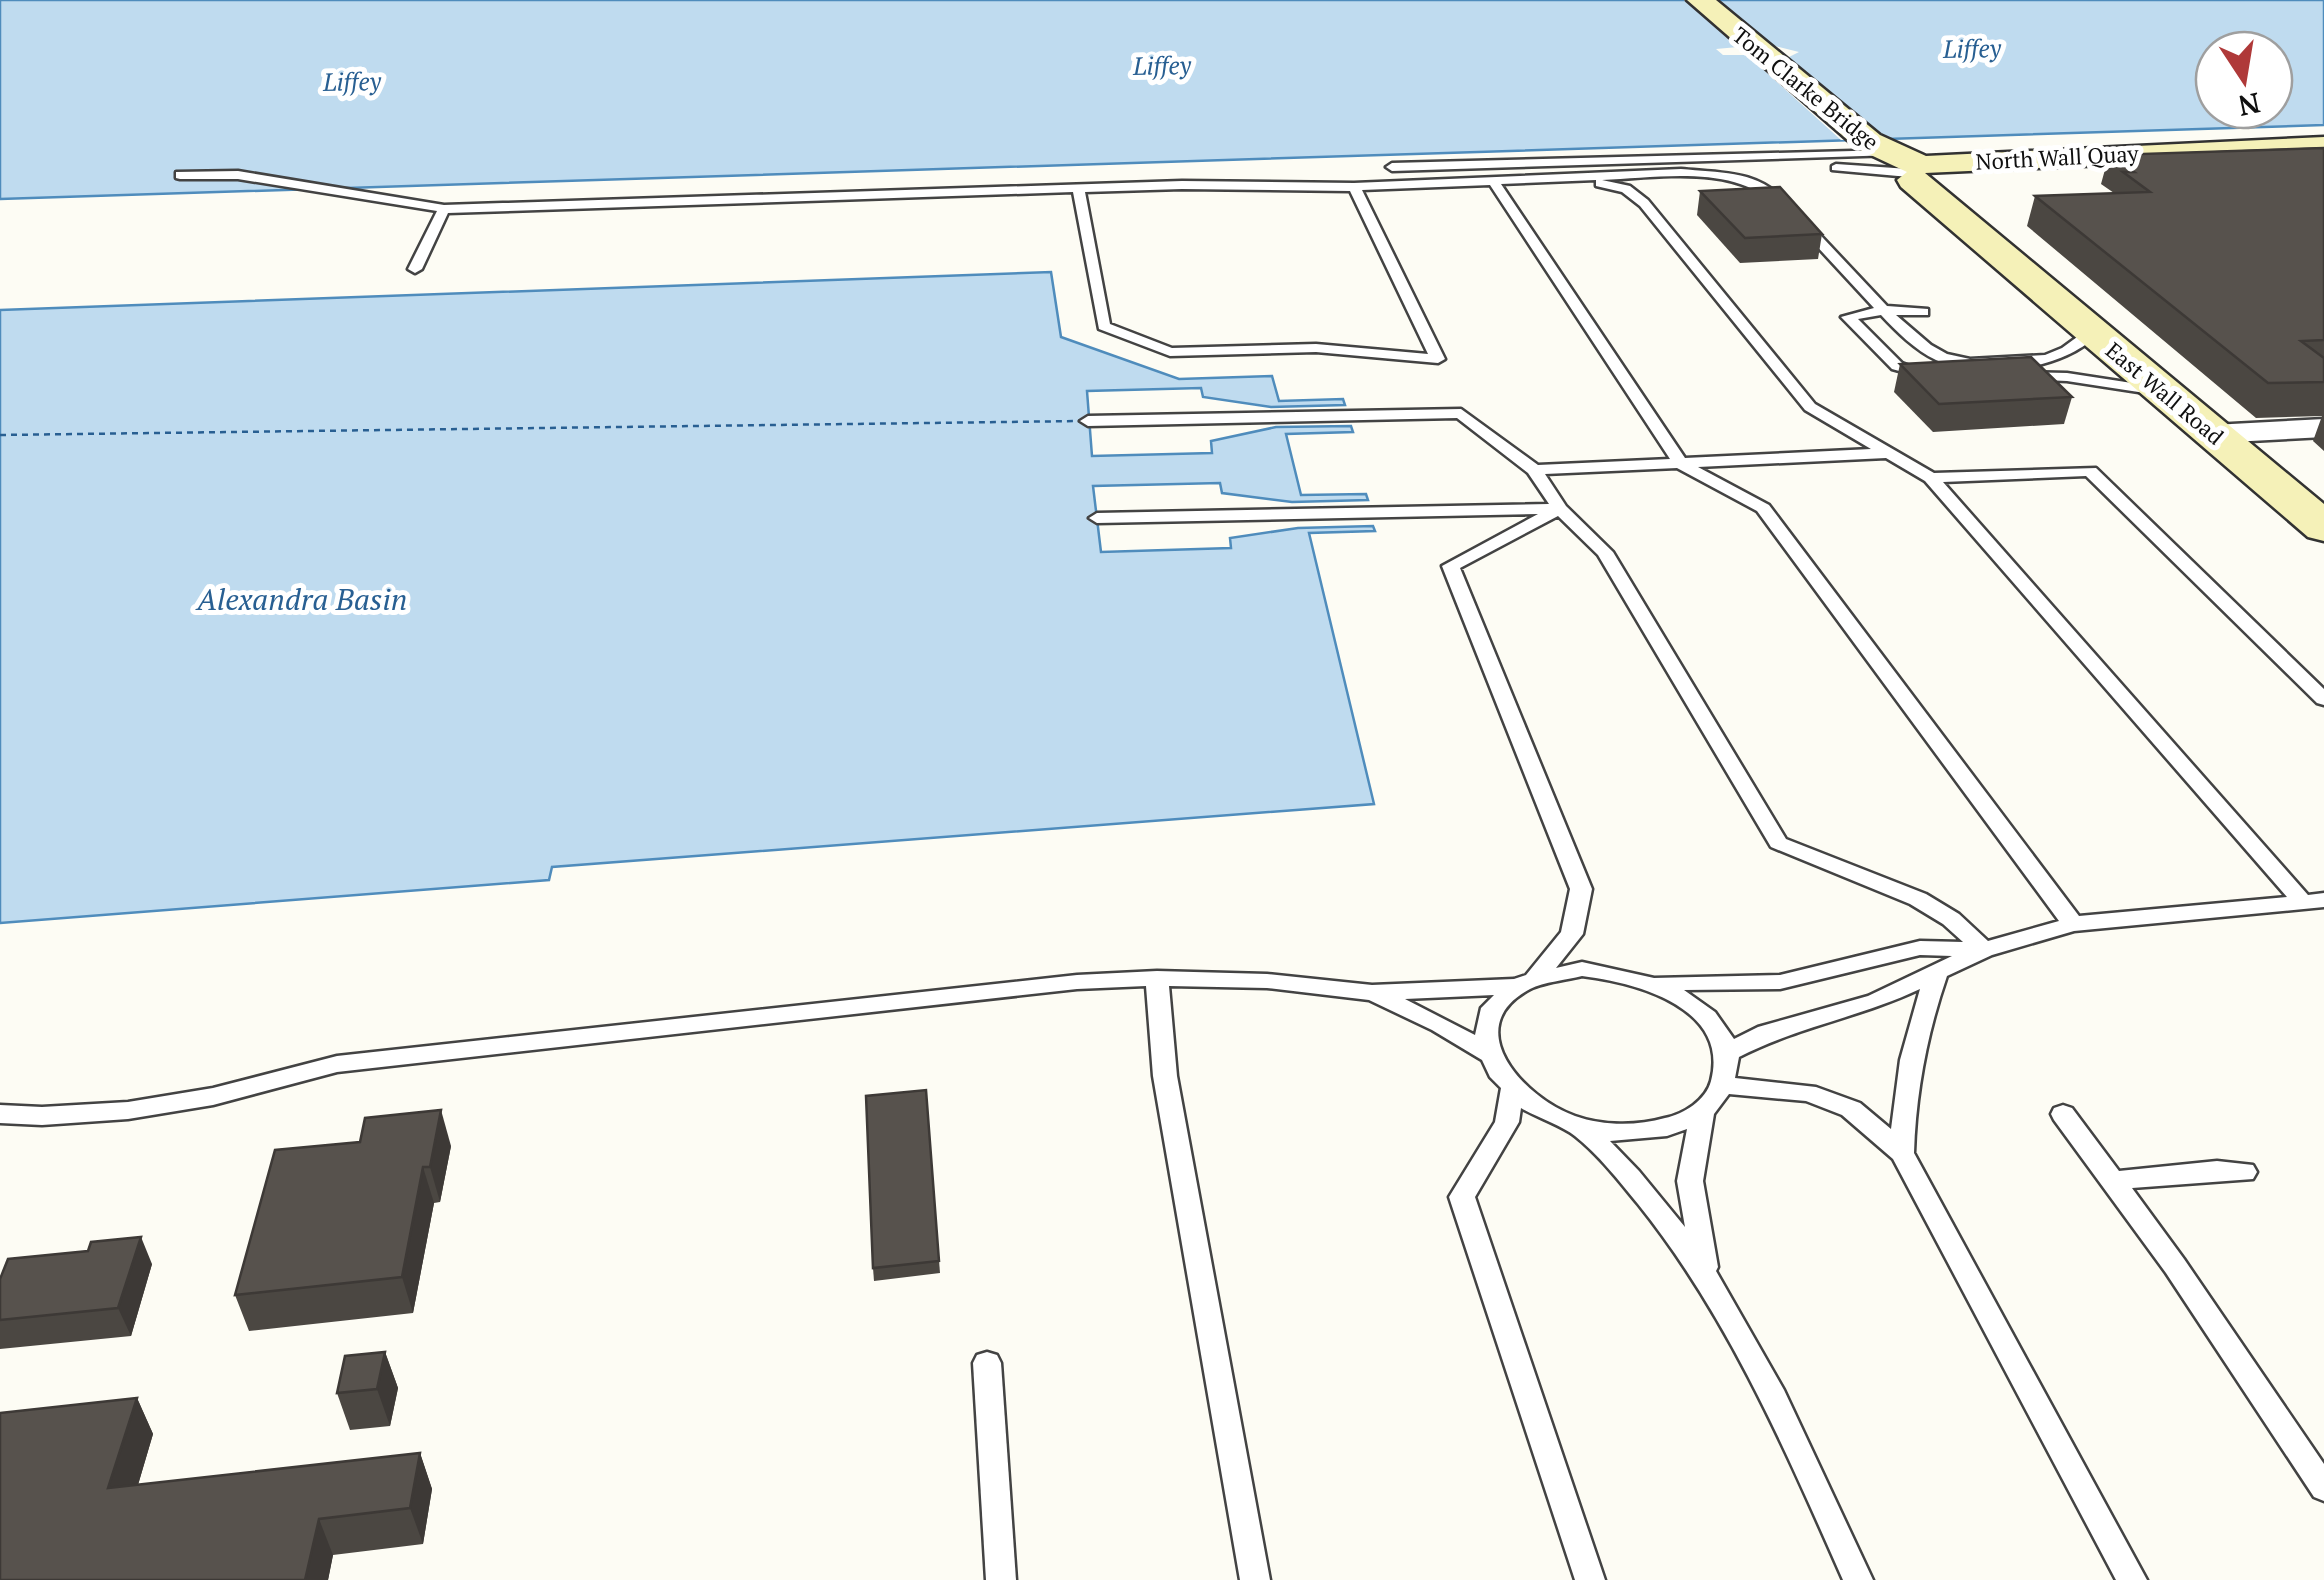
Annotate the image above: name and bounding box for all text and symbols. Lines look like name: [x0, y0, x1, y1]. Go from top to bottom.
street label: Tom Clarke Bridge: [1727, 20, 1885, 156]
north arrow: [2194, 30, 2294, 130]
water label: Liffey: [1942, 31, 2002, 65]
water label: Liffey: [1132, 48, 1192, 82]
water label: Liffey: [322, 64, 382, 98]
text: N: [2235, 85, 2264, 125]
street label: North Wall Quay: [1975, 138, 2140, 176]
street label: East Wall Road: [2100, 335, 2230, 451]
water label: Alexandra Basin: [195, 579, 407, 619]

